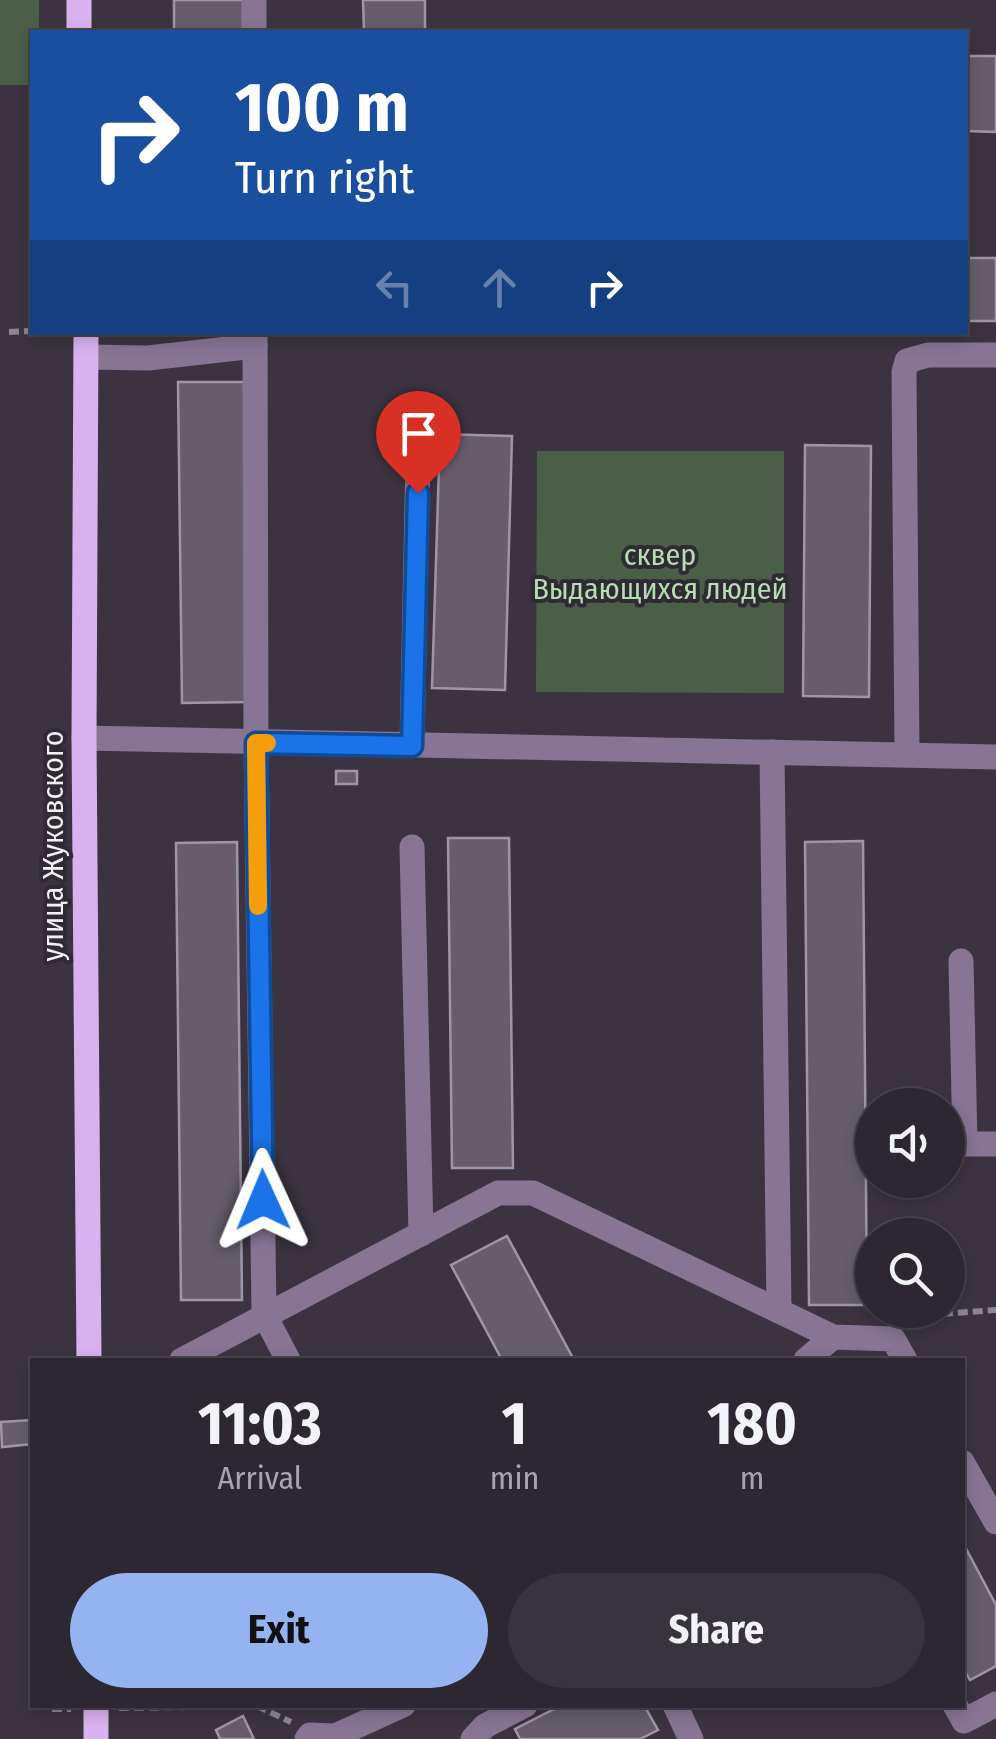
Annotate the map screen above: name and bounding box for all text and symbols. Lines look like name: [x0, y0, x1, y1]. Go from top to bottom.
text: 100 m: [235, 66, 409, 150]
icon: right: [70, 70, 200, 200]
text: Turn right: [235, 151, 414, 205]
icon: left: [367, 260, 422, 315]
icon: ahead: [472, 260, 527, 315]
icon: right: [577, 260, 632, 315]
pin: [376, 391, 461, 494]
icon: arrive: [391, 406, 446, 461]
park label: сквер Выдающихся людей: [532, 537, 788, 607]
street label: улица Жуковского: [35, 730, 71, 962]
map controls: [855, 1088, 965, 1328]
button: sound: [855, 1088, 965, 1198]
position arrow: [211, 1148, 315, 1252]
button: search: [855, 1218, 965, 1328]
text: 11:03: [198, 1388, 322, 1460]
text: 1: [502, 1388, 527, 1460]
text: 180: [707, 1388, 797, 1460]
text: Arrival: [217, 1459, 302, 1497]
text: min: [490, 1459, 539, 1497]
text: m: [740, 1459, 764, 1497]
button: Exit: [70, 1573, 488, 1688]
button: Share: [508, 1573, 925, 1688]

